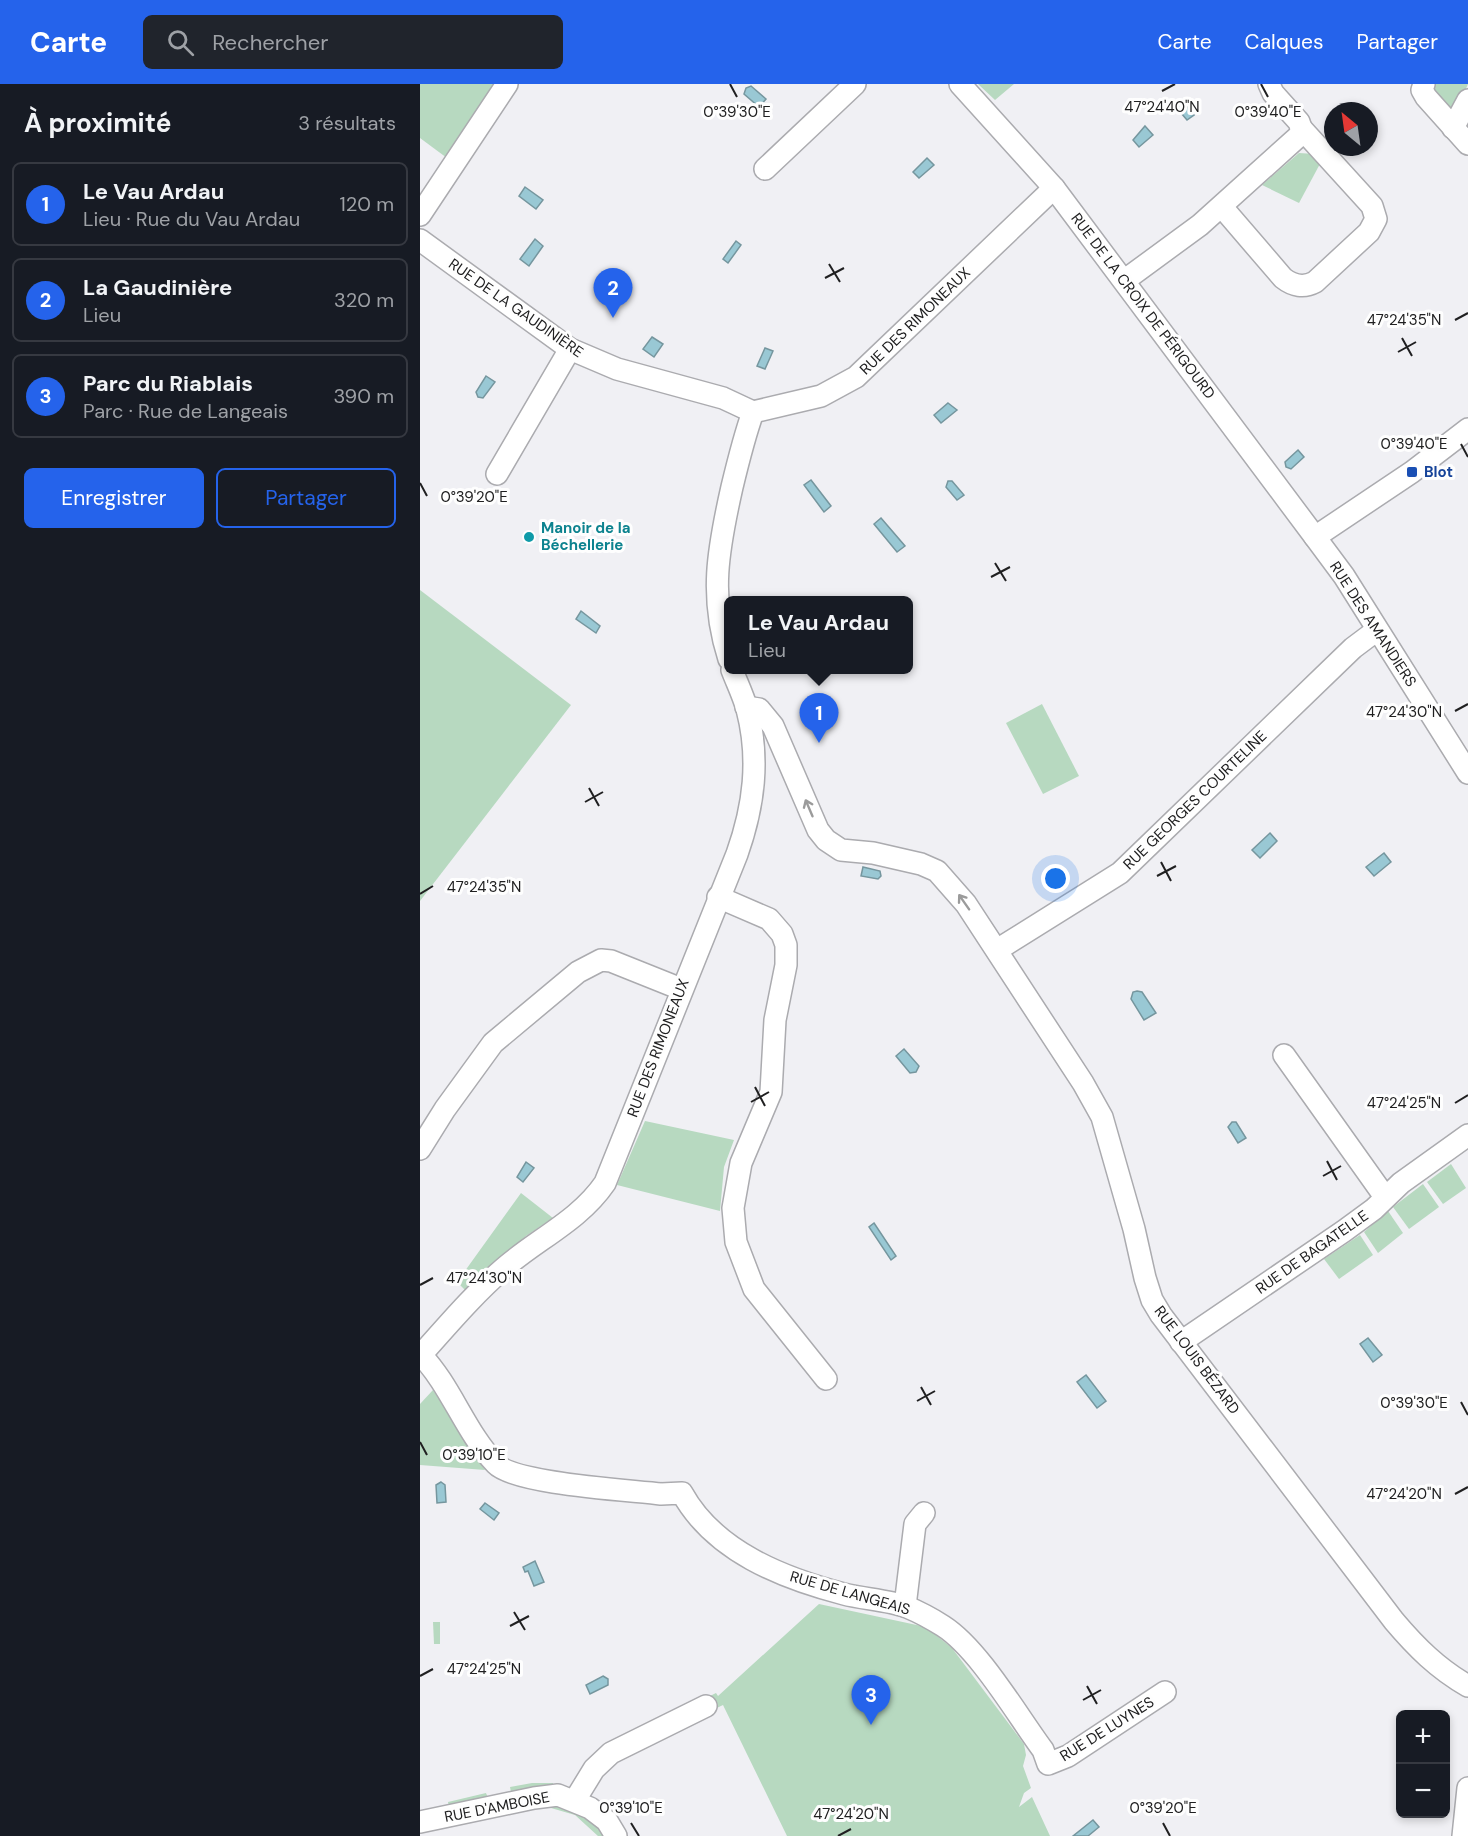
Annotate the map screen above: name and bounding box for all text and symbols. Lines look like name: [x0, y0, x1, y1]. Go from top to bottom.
search box: [143, 15, 563, 69]
text: Carte: [30, 24, 107, 61]
icon: search: [164, 26, 197, 59]
text: Rechercher: [212, 28, 328, 57]
text: Carte: [1157, 28, 1212, 56]
text: Calques: [1245, 28, 1323, 56]
text: Partager: [1356, 28, 1438, 56]
text: 47°24'40"N: [1124, 97, 1200, 117]
text: 0°39'30"E: [703, 102, 771, 122]
text: 0°39'40"E: [1234, 102, 1302, 122]
north arrow: [1324, 102, 1378, 156]
text: À proximité: [24, 106, 171, 140]
text: 3 résultats: [298, 110, 396, 136]
text: Le Vau Ardau: [83, 177, 224, 206]
text: 1: [42, 191, 49, 217]
text: 120 m: [340, 191, 394, 217]
text: Lieu · Rue du Vau Ardau: [83, 206, 300, 232]
street label: RUE DE LA CROIX DE PÉRIGOURD: [1066, 209, 1220, 403]
street label: RUE DE LA GAUDINIÈRE: [445, 254, 587, 362]
street label: RUE DES RIMONEAUX: [855, 263, 975, 379]
pin: 2: [594, 268, 632, 318]
text: La Gaudinière: [83, 273, 232, 302]
text: 2: [40, 287, 51, 313]
text: 320 m: [334, 287, 394, 313]
text: Lieu: [83, 302, 121, 328]
text: 47°24'35"N: [1367, 310, 1441, 330]
text: Parc du Riablais: [83, 369, 253, 398]
text: 3: [39, 383, 52, 409]
text: 390 m: [333, 383, 394, 409]
text: Parc · Rue de Langeais: [83, 398, 288, 424]
text: 0°39'40"E: [1380, 434, 1448, 454]
place label: Blot: [1424, 462, 1453, 482]
marker: Blot: [1405, 465, 1419, 479]
button: Enregistrer: [24, 468, 204, 528]
button: Partager: [216, 468, 396, 528]
text: 0°39'20"E: [440, 487, 508, 507]
place label: Manoir de la Béchellerie: [541, 518, 630, 555]
marker: Manoir de la Béchellerie: [522, 530, 536, 544]
street label: RUE DES AMANDIERS: [1325, 558, 1421, 691]
popup: [724, 596, 913, 674]
text: Le Vau Ardau: [748, 608, 889, 637]
text: Lieu: [748, 637, 786, 663]
pin: 1: [800, 694, 838, 743]
text: 47°24'30"N: [1366, 702, 1442, 722]
street label: RUE GEORGES COURTELINE: [1119, 726, 1271, 874]
one-way arrow: [803, 799, 814, 818]
your location: [1041, 864, 1070, 893]
text: 47°24'35"N: [447, 877, 521, 897]
one-way arrow: [958, 894, 970, 911]
street label: RUE DES RIMONEAUX: [622, 976, 694, 1120]
text: 47°24'25"N: [1367, 1093, 1441, 1113]
street label: RUE DE BAGATELLE: [1252, 1206, 1372, 1298]
text: 47°24'30"N: [446, 1268, 522, 1288]
street label: RUE LOUIS BÉZARD: [1150, 1302, 1244, 1418]
text: 0°39'30"E: [1380, 1393, 1448, 1413]
text: 0°39'10"E: [442, 1445, 506, 1465]
text: 47°24'20"N: [1366, 1484, 1442, 1504]
street label: RUE DE LANGEAIS: [788, 1566, 913, 1620]
text: 47°24'25"N: [447, 1659, 521, 1679]
pin: 3: [852, 1676, 890, 1725]
street label: RUE DE LUYNES: [1056, 1692, 1158, 1766]
map controls: [1396, 1710, 1450, 1818]
button: +: [1396, 1710, 1450, 1764]
button: −: [1396, 1764, 1450, 1818]
street label: RUE D'AMBOISE: [443, 1787, 551, 1827]
text: 0°39'10"E: [599, 1798, 663, 1818]
text: 0°39'20"E: [1129, 1798, 1197, 1818]
text: 47°24'20"N: [813, 1804, 889, 1824]

